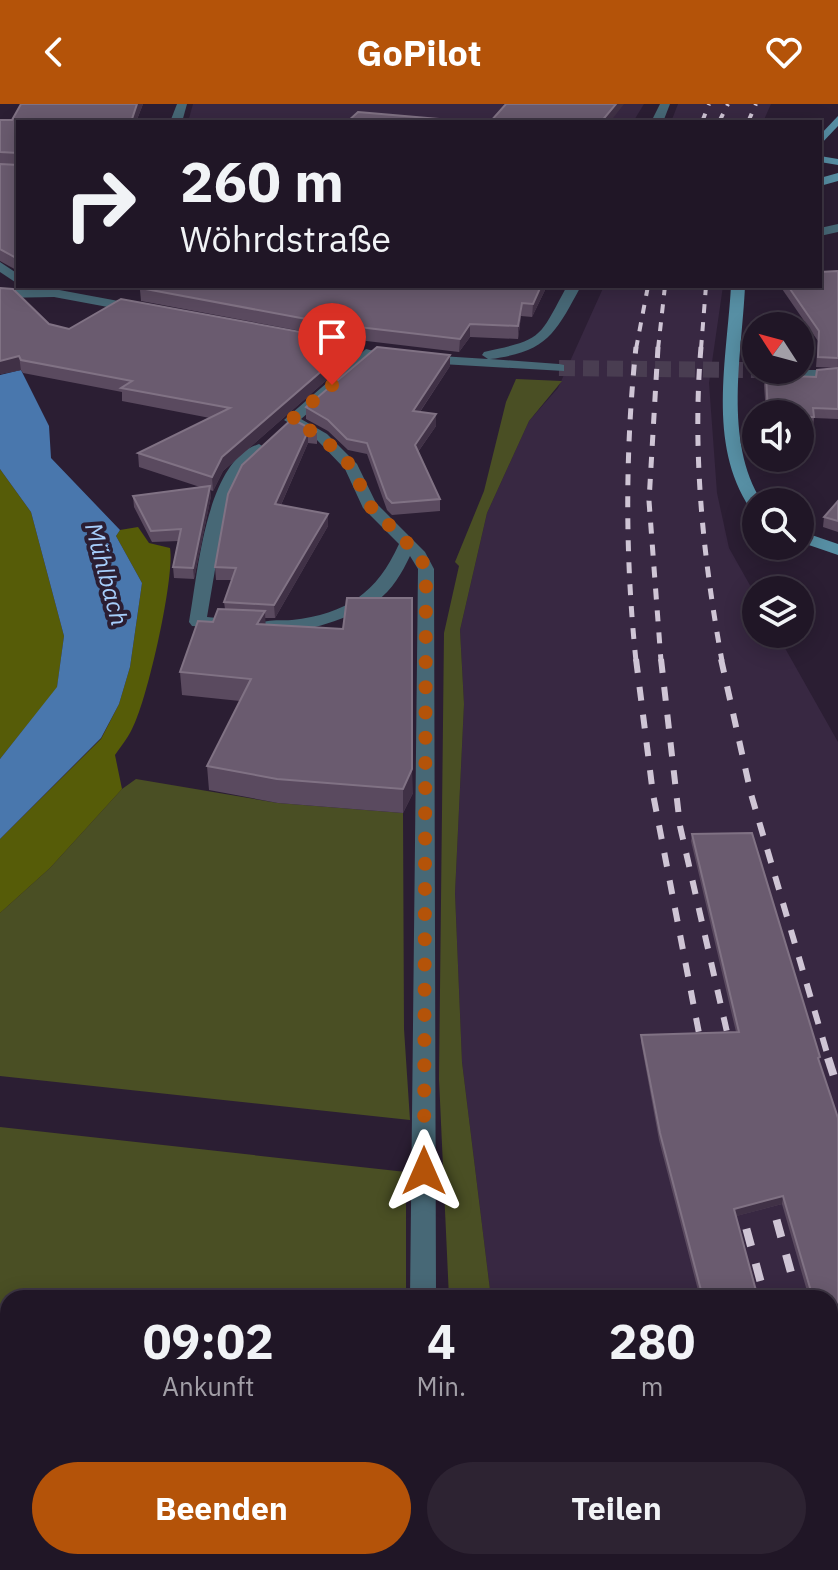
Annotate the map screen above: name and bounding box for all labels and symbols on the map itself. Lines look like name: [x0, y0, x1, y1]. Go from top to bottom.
pin: [298, 303, 366, 385]
north arrow: [742, 312, 814, 384]
water label: Mühlbach: [78, 519, 136, 629]
position arrow: [382, 1129, 466, 1213]

